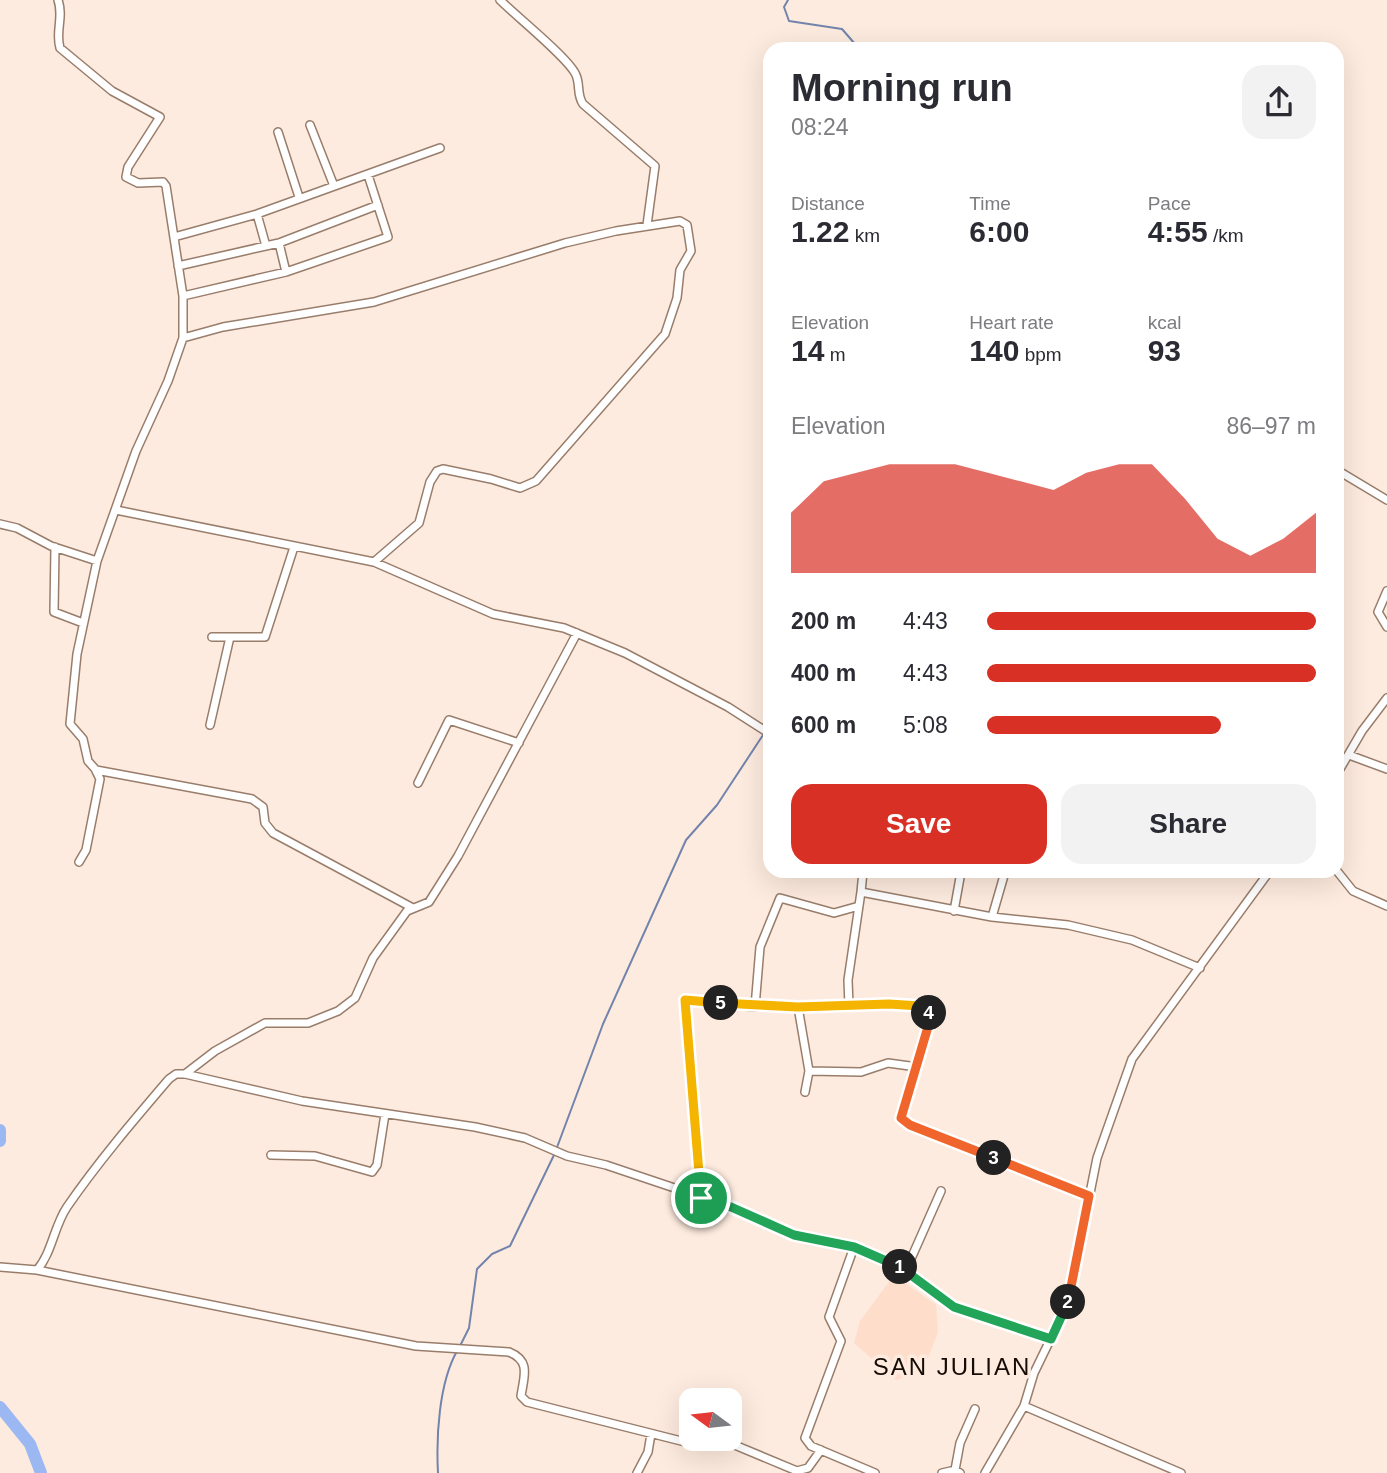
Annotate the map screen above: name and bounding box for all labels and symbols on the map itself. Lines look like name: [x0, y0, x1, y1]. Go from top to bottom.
pin: 5: [704, 986, 738, 1020]
pin: 4: [912, 996, 946, 1030]
pin: 3: [976, 1140, 1012, 1176]
pin: [671, 1168, 731, 1228]
pin: 1: [883, 1250, 918, 1284]
pin: 2: [1050, 1284, 1086, 1320]
district label: SAN JULIAN: [873, 1353, 1031, 1380]
north arrow: [679, 1388, 742, 1451]

